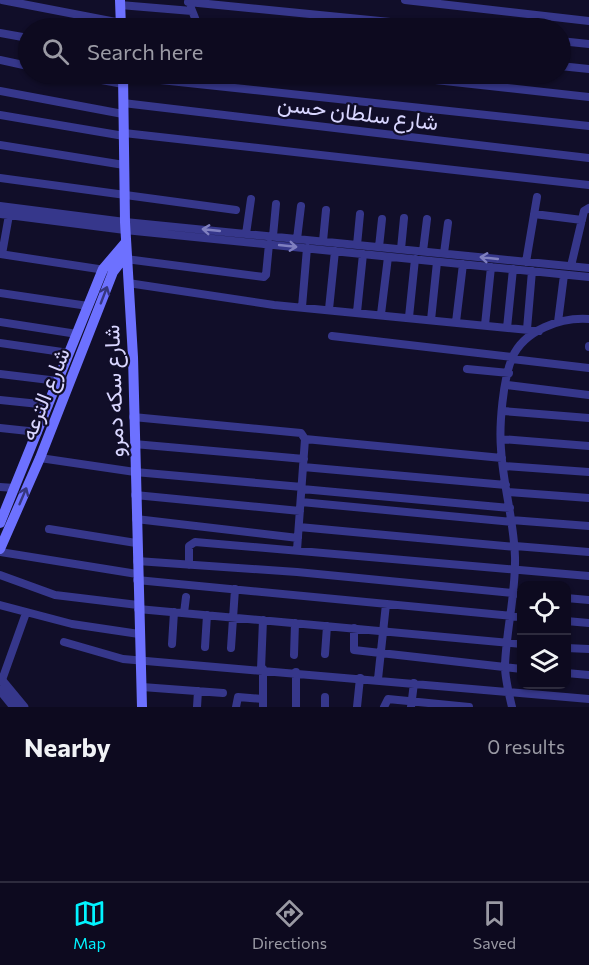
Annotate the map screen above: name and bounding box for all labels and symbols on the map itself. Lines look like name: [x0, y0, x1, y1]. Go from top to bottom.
street label: شارع سلطان حسن: [276, 89, 440, 137]
one-way arrow: [202, 224, 222, 235]
one-way arrow: [277, 241, 297, 252]
one-way arrow: [480, 252, 499, 263]
one-way arrow: [99, 287, 110, 305]
street label: شارع سكه دمرو: [97, 324, 131, 458]
street label: شارع الترعه: [13, 344, 77, 445]
one-way arrow: [18, 487, 29, 505]

